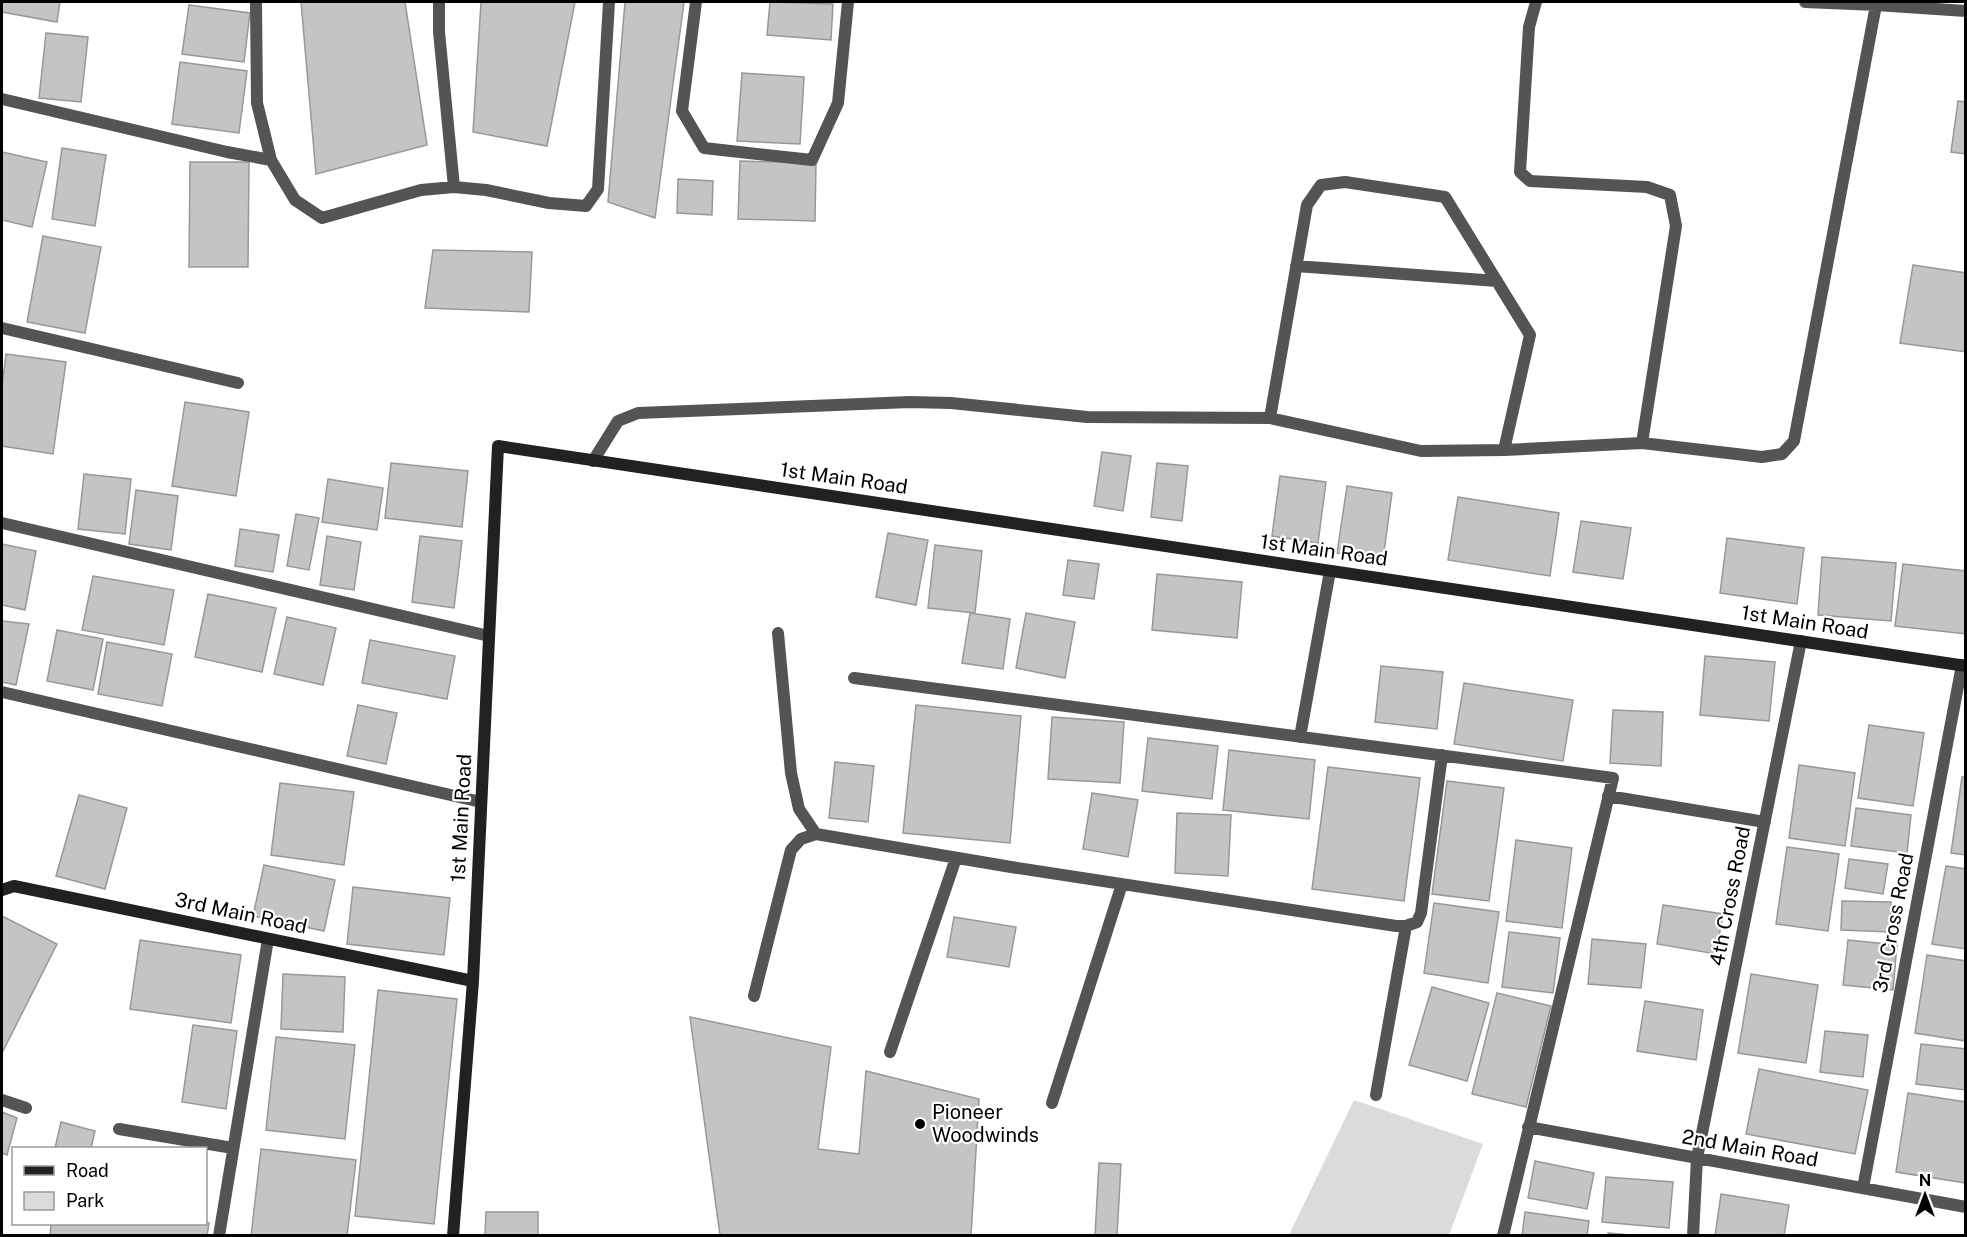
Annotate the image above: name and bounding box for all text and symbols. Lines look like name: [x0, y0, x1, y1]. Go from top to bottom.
street label: 1st Main Road: [779, 457, 909, 499]
street label: 1st Main Road: [1259, 529, 1389, 571]
street label: 1st Main Road: [1740, 600, 1870, 644]
street label: 1st Main Road: [446, 753, 476, 883]
street label: 4th Cross Road: [1705, 824, 1755, 968]
street label: 3rd Cross Road: [1868, 851, 1918, 995]
street label: 3rd Main Road: [173, 887, 309, 939]
place label: Pioneer Woodwinds: [932, 1100, 1039, 1147]
marker: Pioneer Woodwinds: [913, 1117, 927, 1131]
street label: 2nd Main Road: [1680, 1124, 1820, 1172]
legend: [12, 1147, 207, 1225]
text: Road: [66, 1160, 109, 1181]
north arrow: [1895, 1165, 1955, 1225]
text: N: [1919, 1171, 1931, 1190]
text: Park: [66, 1190, 104, 1211]

